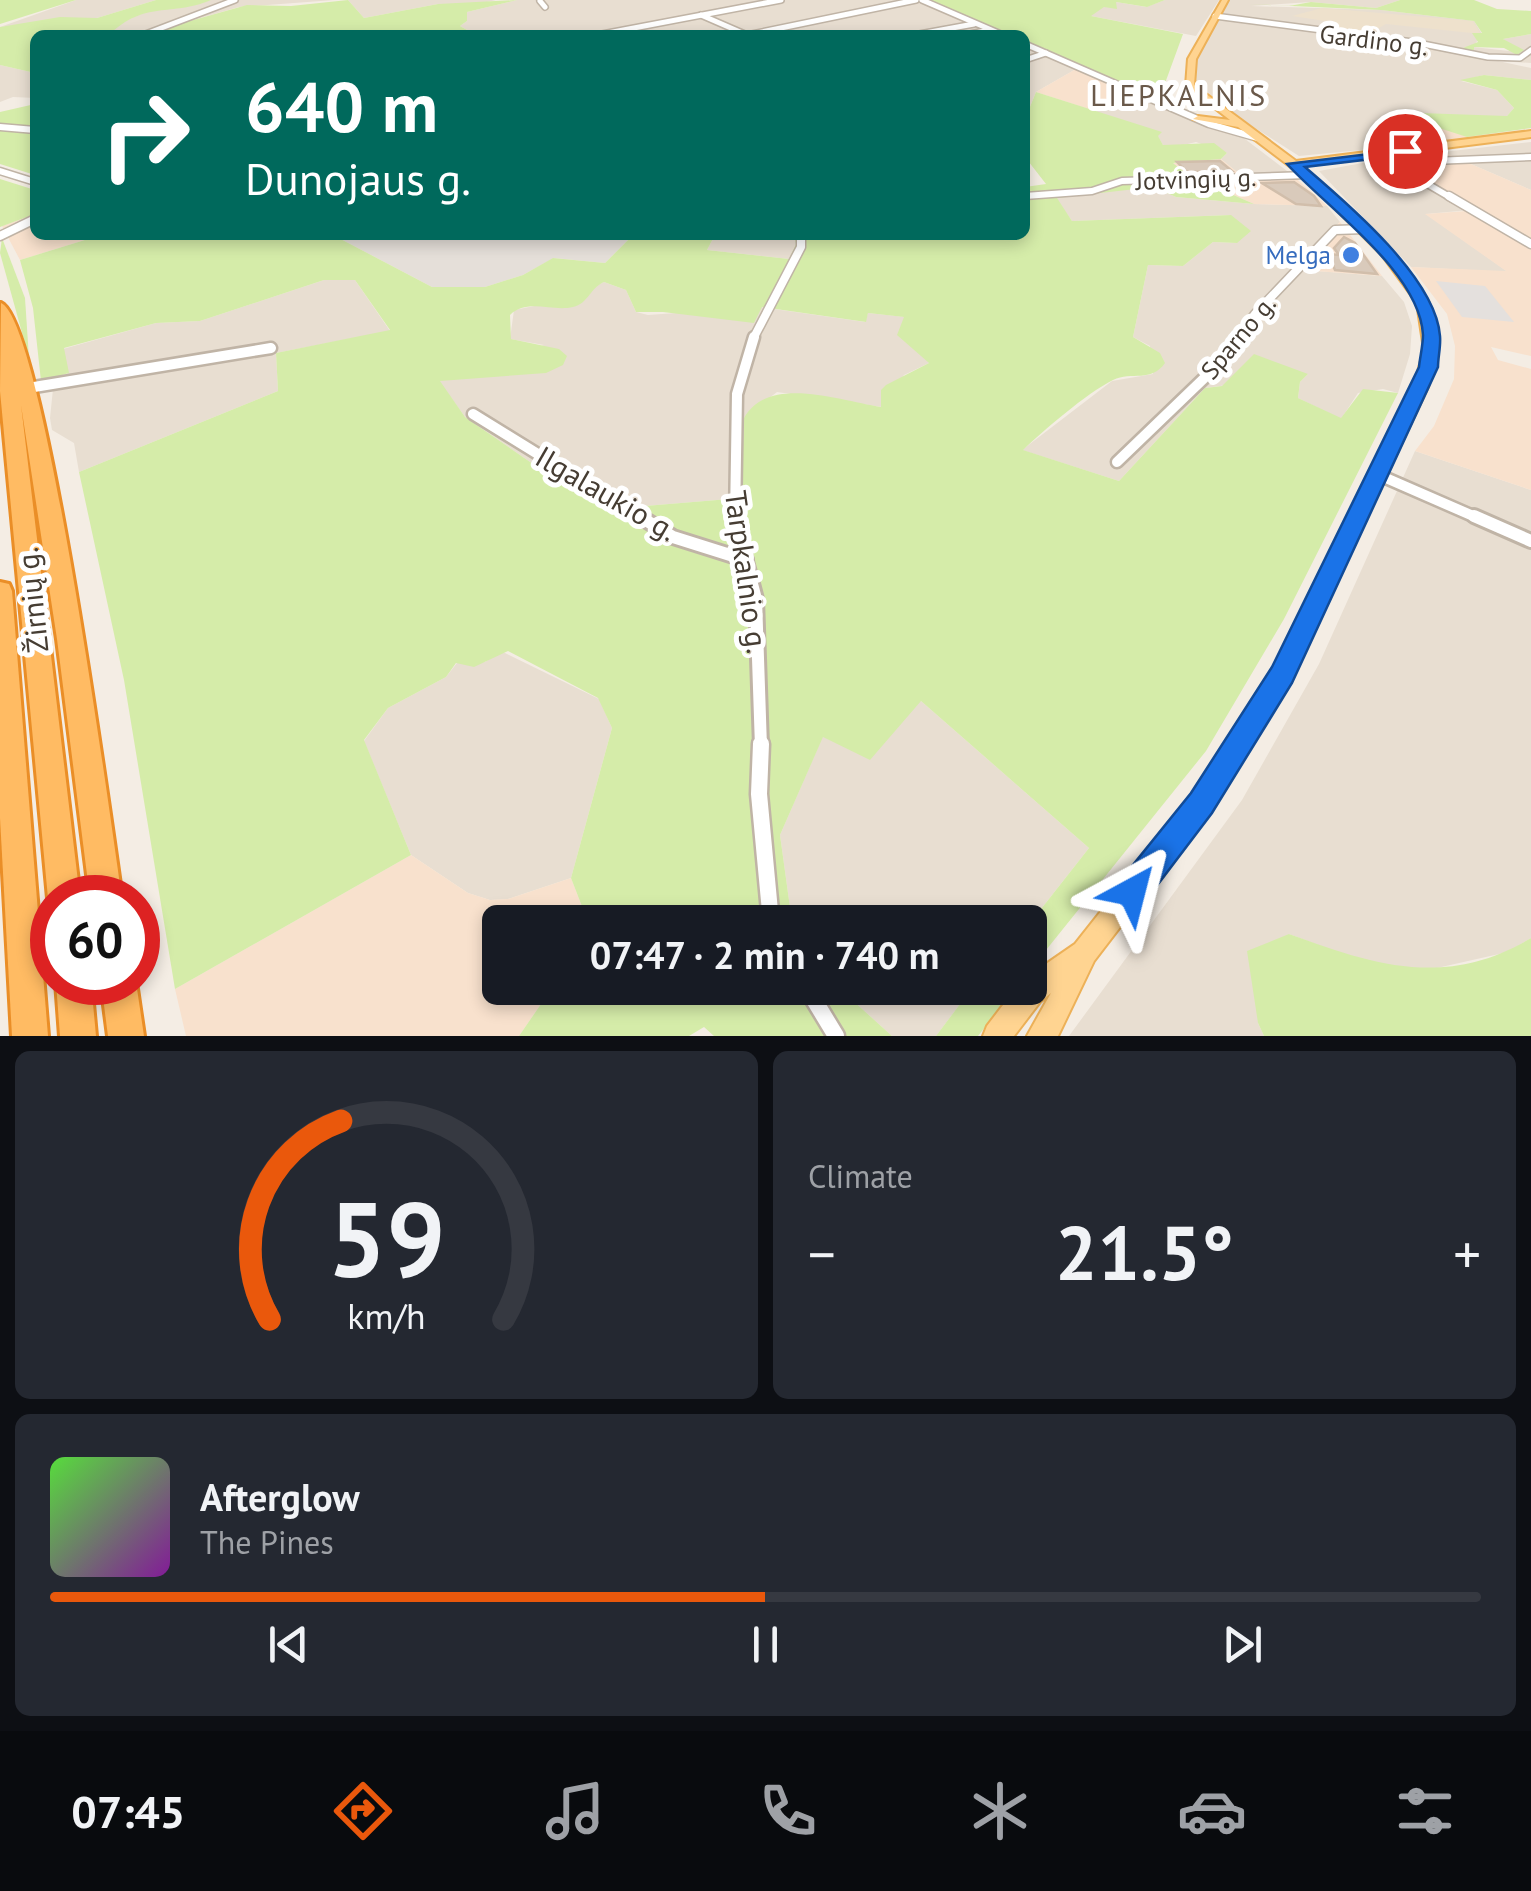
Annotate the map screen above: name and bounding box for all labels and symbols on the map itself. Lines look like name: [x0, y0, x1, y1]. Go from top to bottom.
street label: Gardino g.: [1318, 17, 1430, 63]
district label: LIEPKALNIS: [1090, 75, 1268, 114]
pin: [1363, 109, 1448, 194]
street label: Jotvingių g.: [1134, 161, 1257, 197]
place label: Melga: [1265, 239, 1331, 271]
marker: Melga: [1340, 244, 1362, 266]
street label: Sparno g.: [1194, 288, 1282, 386]
street label: Ilgalaukio g.: [529, 436, 685, 549]
street label: Tarpkalnio g.: [717, 488, 778, 656]
street label: Žirnių g.: [7, 546, 56, 655]
position arrow: [1080, 840, 1184, 944]
speed limit sign: 60: [30, 875, 160, 1005]

